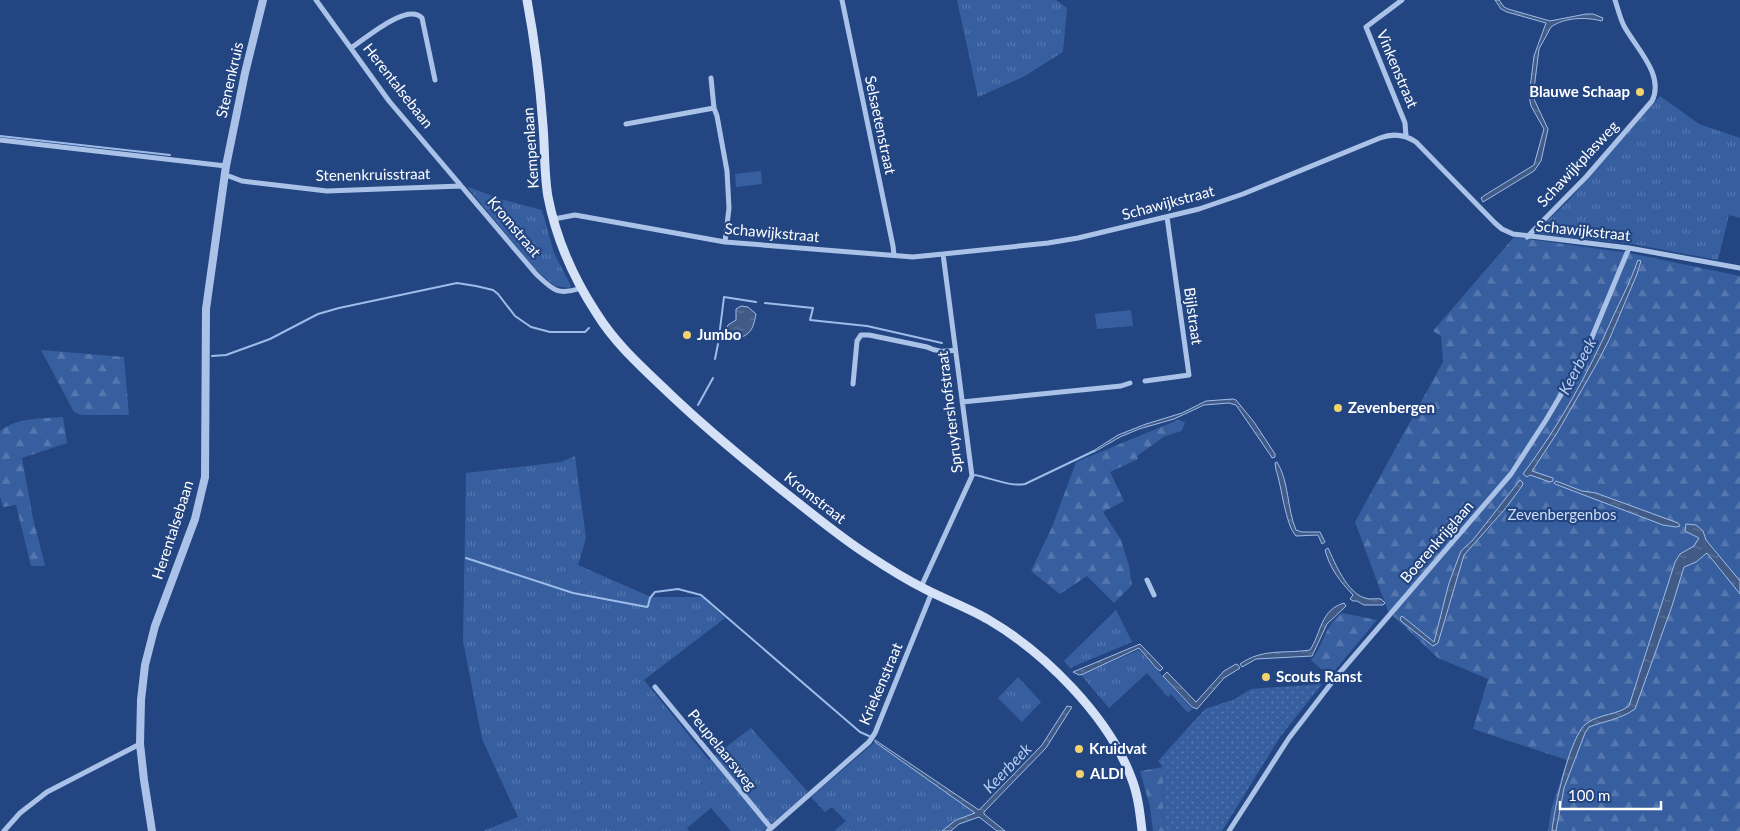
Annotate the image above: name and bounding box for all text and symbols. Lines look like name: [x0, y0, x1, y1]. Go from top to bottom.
street label: Vinkenstraat: [1373, 27, 1423, 111]
street label: Herentalsebaan: [360, 39, 438, 131]
street label: Stenenkruis: [212, 40, 246, 119]
street label: Selsaetenstraat: [862, 74, 900, 176]
place label: Blauwe Schaap: [1529, 82, 1630, 100]
marker: Blauwe Schaap: [1634, 86, 1646, 98]
street label: Kempenlaan: [518, 107, 542, 189]
street label: Schawijkplasweg: [1533, 116, 1622, 210]
street label: Stenenkruisstraat: [315, 164, 431, 184]
street label: Schawijkstraat: [1120, 181, 1217, 223]
street label: Kromstraat: [484, 192, 546, 261]
street label: Schawijkstraat: [1535, 216, 1632, 244]
street label: Schawijkstraat: [724, 219, 821, 245]
street label: Bijlstraat: [1181, 286, 1207, 346]
place label: Jumbo: [697, 325, 742, 343]
marker: Jumbo: [681, 329, 693, 341]
water label: Keerbeek: [1554, 334, 1600, 397]
street label: Spruytershofstraat: [933, 350, 965, 474]
place label: Zevenbergen: [1348, 398, 1435, 416]
marker: Zevenbergen: [1332, 402, 1344, 414]
street label: Kromstraat: [781, 468, 851, 527]
street label: Herentalsebaan: [148, 478, 197, 581]
street label: Boerenkrijglaan: [1396, 497, 1477, 586]
park label: Zevenbergenbos: [1507, 505, 1617, 523]
street label: Kriekenstraat: [855, 639, 906, 728]
place label: Scouts Ranst: [1276, 667, 1362, 685]
marker: Scouts Ranst: [1260, 671, 1272, 683]
street label: Peupelaarsweg: [685, 705, 761, 794]
water label: Keerbeek: [979, 739, 1035, 796]
place label: Kruidvat: [1089, 739, 1147, 757]
marker: Kruidvat: [1073, 743, 1085, 755]
place label: ALDI: [1089, 764, 1124, 782]
marker: ALDI: [1074, 768, 1086, 780]
scale bar: [1560, 778, 1661, 810]
text: 100 m: [1568, 786, 1610, 804]

